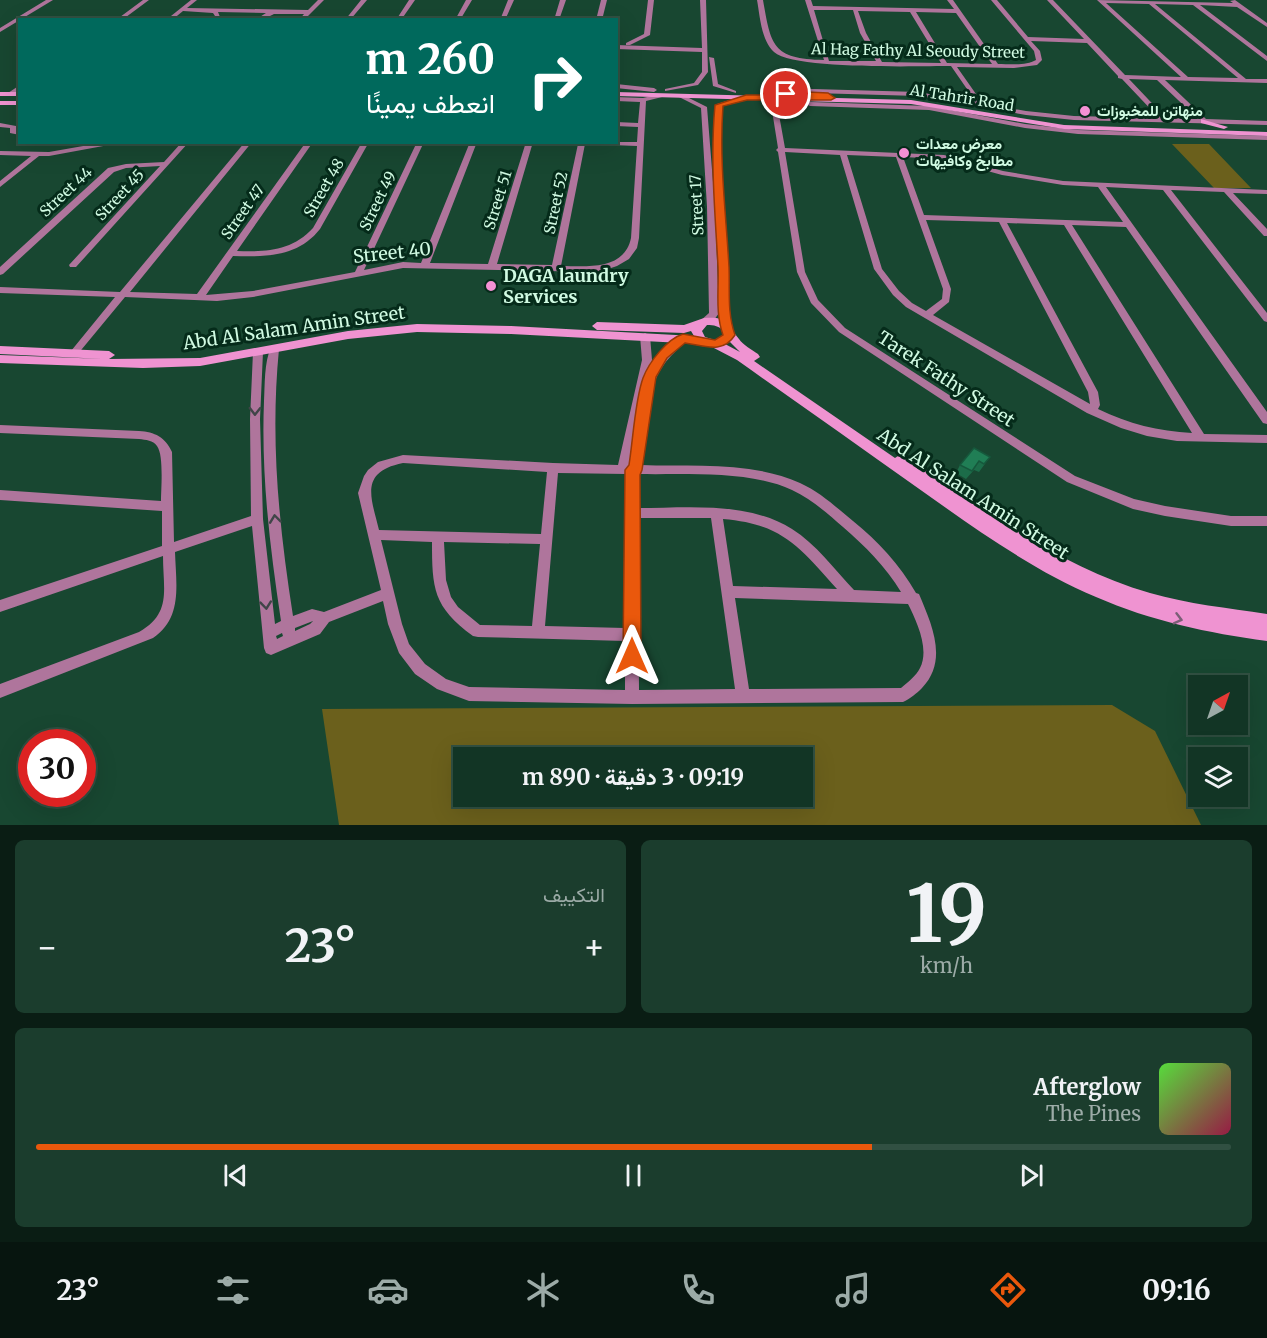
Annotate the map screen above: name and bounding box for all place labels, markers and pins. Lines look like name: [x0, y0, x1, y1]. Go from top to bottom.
pin: [760, 68, 811, 119]
place label: منهاتن للمخبوزات: [1097, 101, 1203, 120]
marker: منهاتن للمخبوزات: [1078, 104, 1092, 118]
place label: معرض معدات مطابخ وكافيهات: [916, 134, 1013, 171]
marker: معرض معدات مطابخ وكافيهات: [897, 146, 911, 160]
place label: DAGA laundry Services: [503, 264, 629, 308]
marker: DAGA laundry Services: [484, 279, 498, 293]

